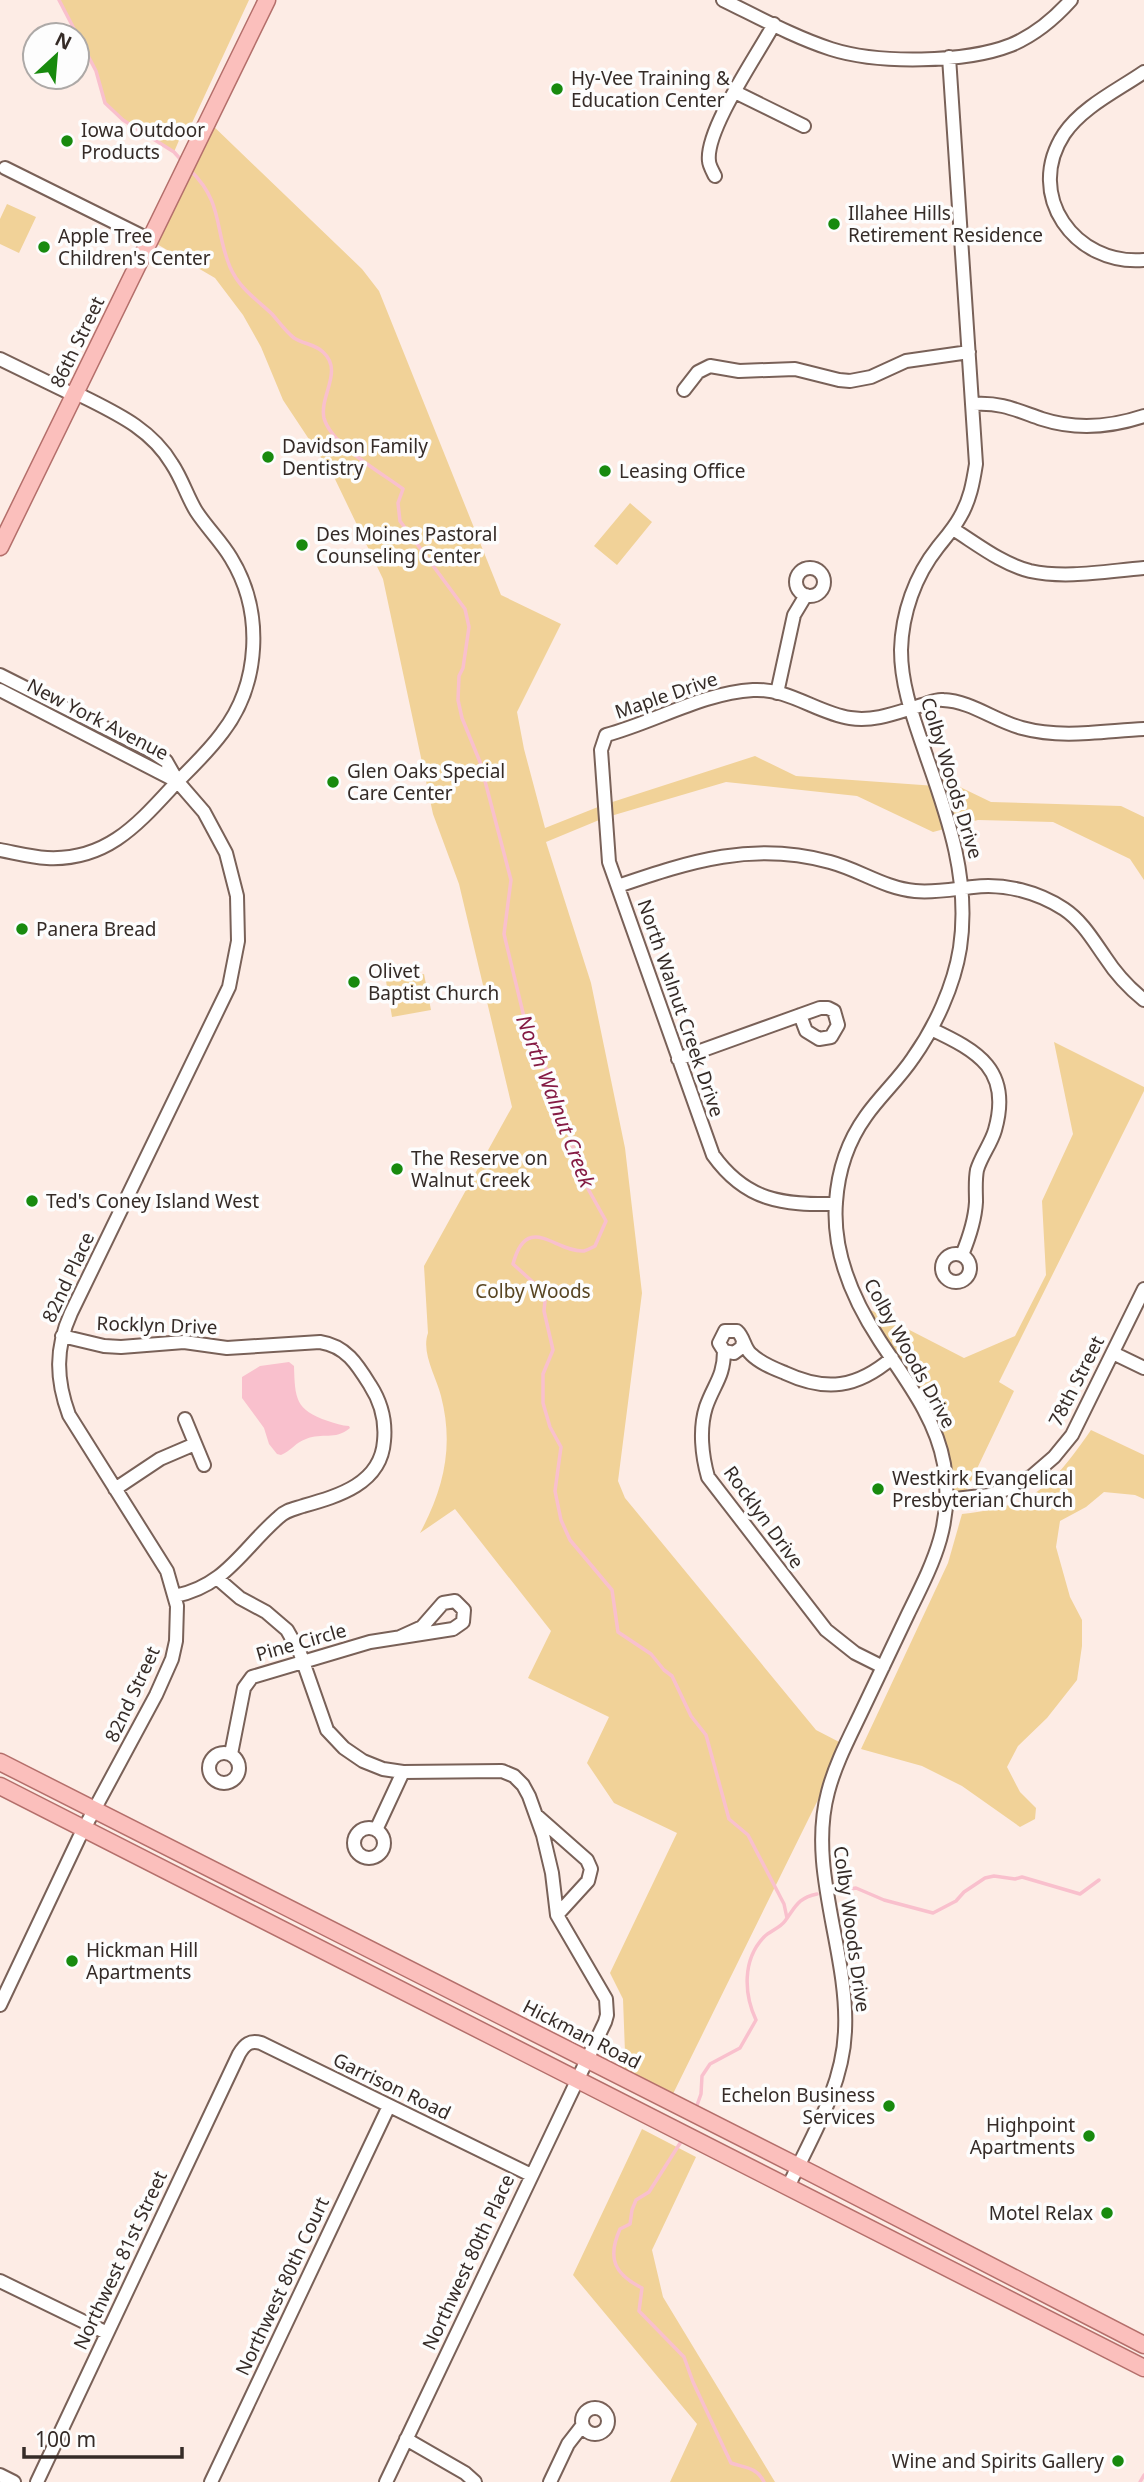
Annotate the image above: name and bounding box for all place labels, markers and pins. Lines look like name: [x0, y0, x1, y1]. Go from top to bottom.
place label: Hy-Vee Training & Education Center: [571, 65, 730, 113]
marker: Hy-Vee Training & Education Center: [549, 81, 565, 97]
place label: Iowa Outdoor Products: [81, 117, 205, 165]
marker: Iowa Outdoor Products: [59, 133, 75, 149]
place label: Illahee Hills Retirement Residence: [848, 200, 1043, 248]
marker: Illahee Hills Retirement Residence: [826, 216, 842, 232]
place label: Apple Tree Children's Center: [58, 223, 211, 271]
marker: Apple Tree Children's Center: [36, 239, 52, 255]
place label: Davidson Family Dentistry: [282, 433, 428, 481]
marker: Davidson Family Dentistry: [260, 449, 276, 465]
place label: Leasing Office: [619, 458, 745, 484]
marker: Leasing Office: [597, 463, 613, 479]
place label: Des Moines Pastoral Counseling Center: [316, 521, 497, 569]
marker: Des Moines Pastoral Counseling Center: [294, 537, 310, 553]
place label: Glen Oaks Special Care Center: [347, 758, 505, 806]
marker: Glen Oaks Special Care Center: [325, 774, 341, 790]
place label: Panera Bread: [36, 916, 157, 942]
marker: Panera Bread: [14, 921, 30, 937]
place label: Olivet Baptist Church: [368, 958, 499, 1006]
marker: Olivet Baptist Church: [346, 974, 362, 990]
place label: The Reserve on Walnut Creek: [411, 1145, 548, 1193]
marker: The Reserve on Walnut Creek: [389, 1161, 405, 1177]
place label: Ted's Coney Island West: [46, 1188, 259, 1214]
marker: Ted's Coney Island West: [24, 1193, 40, 1209]
place label: Westkirk Evangelical Presbyterian Church: [892, 1465, 1073, 1513]
marker: Westkirk Evangelical Presbyterian Church: [870, 1481, 886, 1497]
place label: Hickman Hill Apartments: [86, 1937, 198, 1985]
marker: Hickman Hill Apartments: [64, 1953, 80, 1969]
place label: Echelon Business Services: [721, 2082, 875, 2130]
marker: Echelon Business Services: [881, 2098, 897, 2114]
place label: Highpoint Apartments: [970, 2112, 1075, 2160]
marker: Highpoint Apartments: [1081, 2128, 1097, 2144]
place label: Motel Relax: [989, 2200, 1093, 2226]
marker: Motel Relax: [1099, 2205, 1115, 2221]
place label: Wine and Spirits Gallery: [892, 2448, 1104, 2474]
marker: Wine and Spirits Gallery: [1110, 2453, 1126, 2469]

